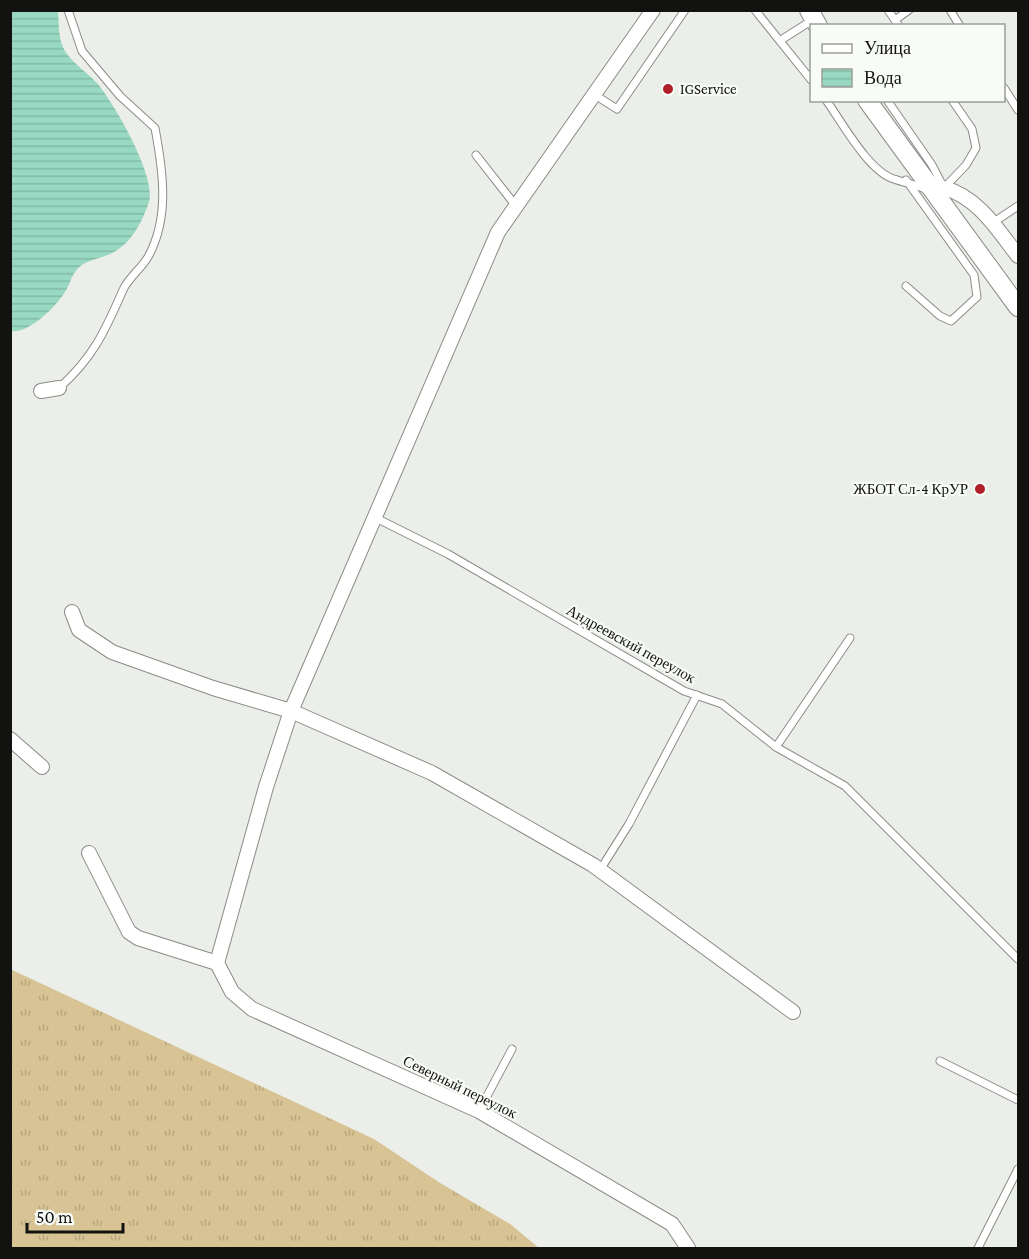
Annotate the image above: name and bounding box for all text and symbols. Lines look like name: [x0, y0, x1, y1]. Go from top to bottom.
legend: [810, 24, 1005, 102]
text: Улица: [864, 38, 911, 58]
text: Вода: [864, 68, 902, 88]
place label: IGService: [680, 81, 737, 97]
marker: IGService: [661, 82, 675, 96]
place label: ЖБОТ Сл-4 КрУР: [853, 481, 968, 497]
marker: ЖБОТ Сл-4 КрУР: [973, 482, 987, 496]
street label: Андреевский переулок: [564, 602, 699, 686]
street label: Северный переулок: [401, 1053, 520, 1122]
scale bar: [27, 1196, 123, 1234]
text: 50 m: [36, 1207, 73, 1227]

